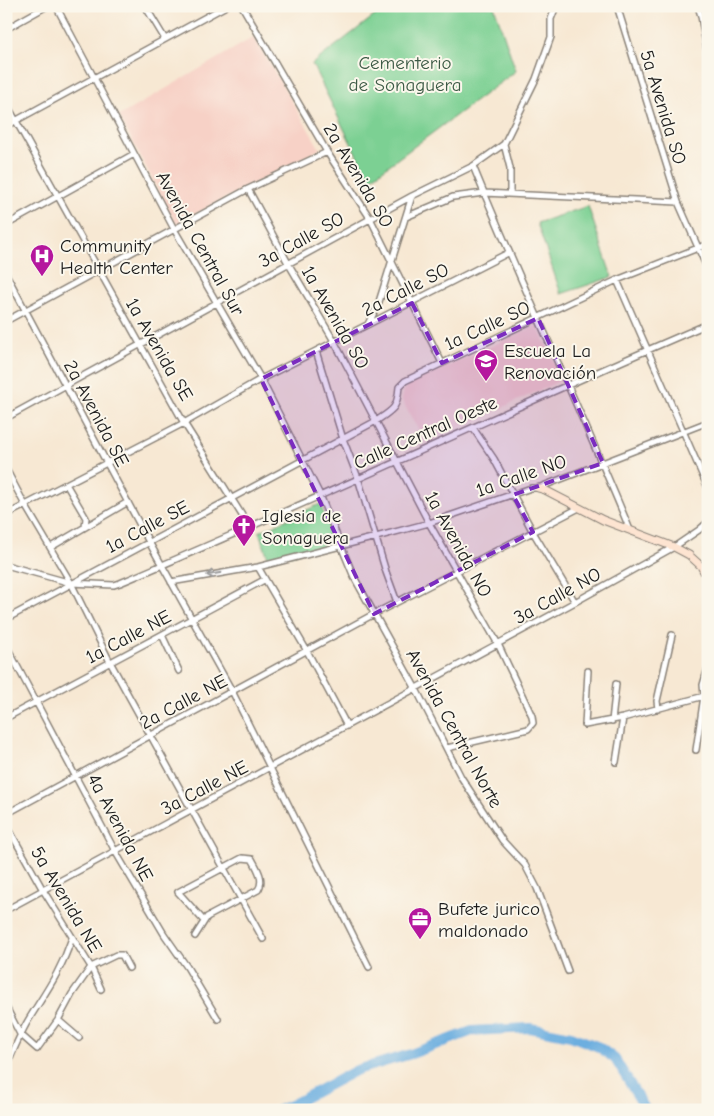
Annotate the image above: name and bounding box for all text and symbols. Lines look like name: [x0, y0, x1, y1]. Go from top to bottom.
street label: 5a Avenida SO: [635, 47, 691, 167]
park label: Cementerio de Sonaguera: [348, 52, 462, 96]
street label: 2a Avenida SO: [318, 119, 398, 232]
street label: Avenida Central Sur: [151, 168, 249, 320]
street label: 3a Calle SO: [255, 207, 348, 272]
place label: Community Health Center: [60, 235, 173, 279]
hospital icon: Community Health Center: [29, 243, 55, 277]
street label: 2a Calle SO: [358, 259, 453, 321]
street label: 1a Avenida SO: [297, 262, 374, 373]
street label: 1a Avenida SE: [121, 294, 197, 405]
street label: 1a Calle SO: [441, 296, 534, 355]
place label: Escuela La Renovación: [504, 340, 596, 384]
school or university icon: Escuela La Renovación: [473, 348, 499, 382]
street label: 2a Avenida SE: [59, 357, 133, 470]
street label: Calle Central Oeste: [350, 391, 500, 474]
street label: 1a Calle NO: [473, 450, 569, 502]
street label: 1a Avenida NO: [420, 488, 496, 601]
street label: 1a Calle SE: [102, 496, 193, 558]
place label: Iglesia de Sonaguera: [262, 505, 349, 549]
church icon: Iglesia de Sonaguera: [231, 513, 257, 547]
street label: 3a Calle NO: [510, 563, 605, 629]
one-way arrow: [207, 570, 223, 580]
street label: 1a Calle NE: [82, 605, 175, 668]
street label: Avenida Central Norte: [401, 645, 507, 812]
street label: 2a Calle NE: [136, 670, 231, 734]
street label: 3a Calle NE: [157, 756, 252, 820]
street label: 4a Avenida NE: [83, 770, 158, 885]
street label: 5a Avenida NE: [26, 843, 106, 956]
place label: Bufete jurico maldonado: [438, 898, 540, 942]
office icon: Bufete jurico maldonado: [407, 906, 433, 940]

